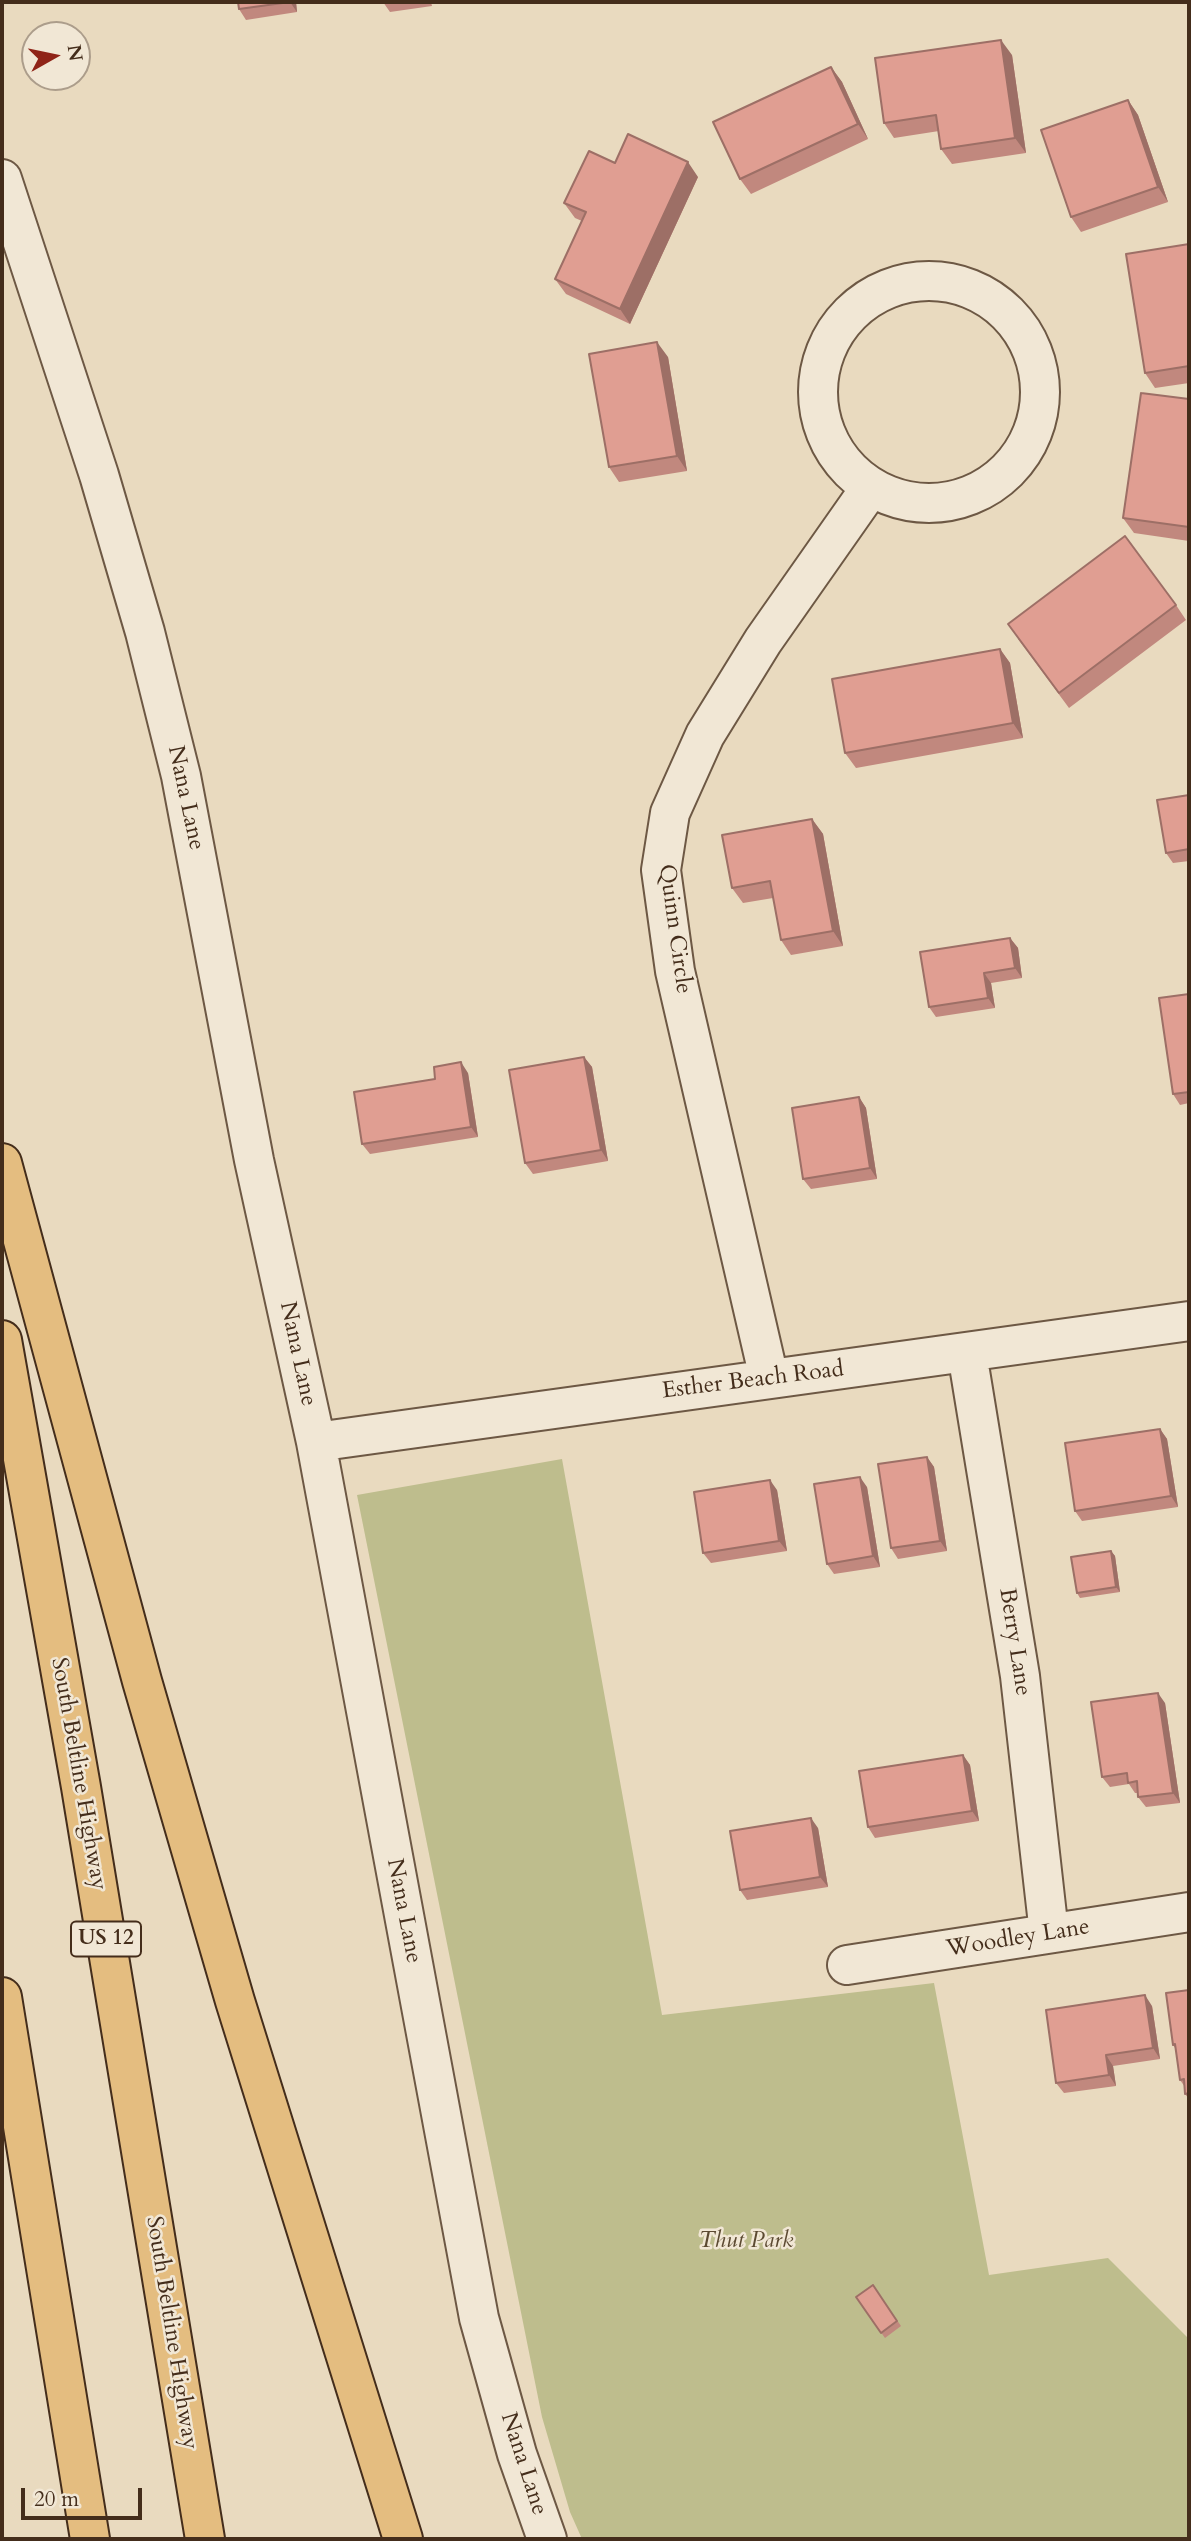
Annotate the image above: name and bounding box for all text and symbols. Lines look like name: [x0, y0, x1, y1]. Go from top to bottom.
north arrow: [21, 21, 91, 91]
text: N: [61, 43, 89, 63]
street label: Nana Lane: [160, 743, 210, 853]
street label: Quinn Circle: [651, 862, 697, 996]
street label: Nana Lane: [272, 1299, 322, 1409]
street label: Esther Beach Road: [661, 1356, 845, 1406]
street label: Berry Lane: [992, 1586, 1036, 1698]
street label: South Beltline Highway: [44, 1656, 112, 1892]
street label: Nana Lane: [379, 1856, 427, 1966]
street label: Woodley Lane: [944, 1914, 1092, 1964]
road number: US 12: [71, 1922, 141, 1956]
street label: South Beltline Highway: [139, 2214, 203, 2452]
park label: Thut Park: [699, 2228, 793, 2256]
street label: Nana Lane: [493, 2409, 553, 2519]
scale bar: [24, 2474, 145, 2518]
text: 20 m: [34, 2485, 79, 2514]

